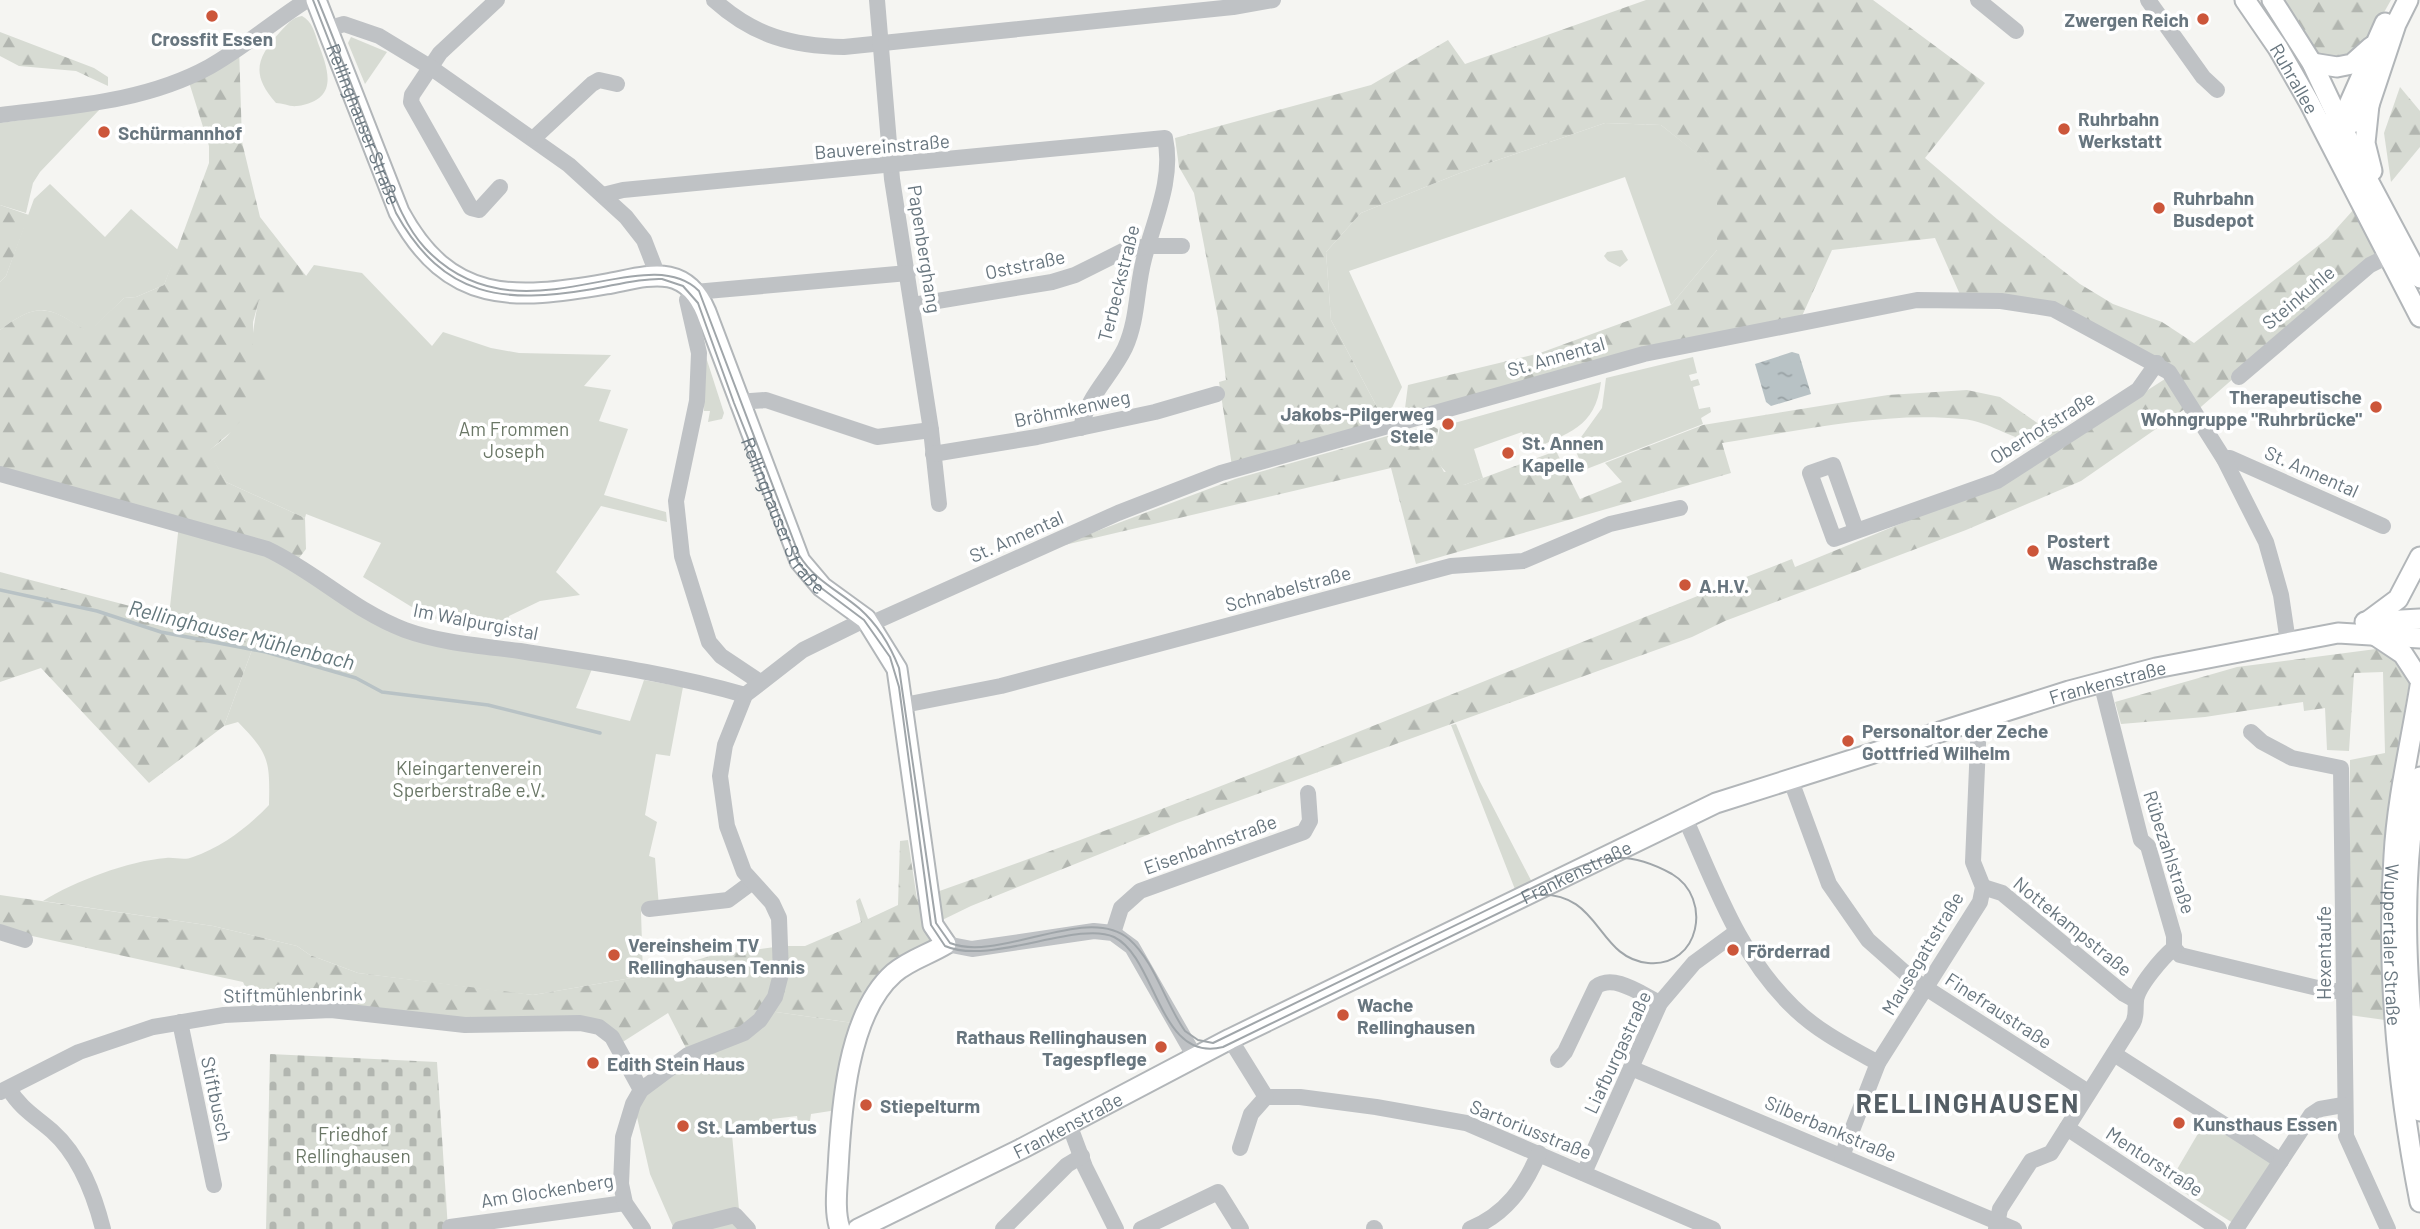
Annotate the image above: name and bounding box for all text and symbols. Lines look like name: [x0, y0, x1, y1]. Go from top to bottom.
marker: Crossfit Essen: [204, 8, 220, 24]
place label: Zwergen Reich: [2064, 8, 2189, 31]
marker: Zwergen Reich: [2195, 11, 2211, 27]
place label: Crossfit Essen: [151, 27, 273, 50]
street label: Ruhrallee: [2266, 39, 2324, 117]
street label: Rellinghauser Straße: [323, 40, 406, 208]
place label: Ruhrbahn Werkstatt: [2078, 107, 2162, 152]
place label: Schürmannhof: [118, 121, 242, 144]
marker: Ruhrbahn Werkstatt: [2056, 121, 2072, 137]
marker: Schürmannhof: [96, 124, 112, 140]
street label: Bauvereinstraße: [813, 129, 951, 163]
street label: Papenberghang: [904, 183, 946, 315]
place label: Ruhrbahn Busdepot: [2173, 186, 2254, 231]
marker: Ruhrbahn Busdepot: [2151, 200, 2167, 216]
street label: Terbeckstraße: [1092, 222, 1144, 344]
street label: Oststraße: [983, 244, 1067, 284]
street label: Steinkuhle: [2257, 260, 2339, 334]
street label: St. Annental: [1505, 331, 1607, 381]
street label: Bröhmkenweg: [1012, 384, 1132, 432]
place label: Therapeutische Wohngruppe "Ruhrbrücke": [2140, 385, 2362, 430]
street label: Oberhofstraße: [1985, 386, 2099, 468]
marker: Therapeutische Wohngruppe "Ruhrbrücke": [2368, 399, 2384, 415]
place label: Jakobs-Pilgerweg Stele: [1281, 402, 1434, 447]
marker: Jakobs-Pilgerweg Stele: [1440, 416, 1456, 432]
park label: Am Frommen Joseph: [459, 417, 569, 462]
place label: St. Annen Kapelle: [1522, 431, 1604, 476]
street label: Rellinghauser Straße: [737, 434, 830, 599]
street label: St. Annental: [2261, 440, 2363, 502]
marker: St. Annen Kapelle: [1500, 445, 1516, 461]
street label: St. Annental: [965, 505, 1067, 567]
place label: Postert Waschstraße: [2047, 529, 2158, 574]
marker: Postert Waschstraße: [2025, 543, 2041, 559]
street label: Schnabelstraße: [1223, 560, 1353, 616]
place label: A.H.V.: [1699, 574, 1749, 597]
marker: A.H.V.: [1677, 577, 1693, 593]
water label: Rellinghauser Mühlenbach: [127, 594, 357, 674]
street label: Im Walpurgistal: [412, 598, 540, 644]
street label: Frankenstraße: [2046, 655, 2168, 708]
place label: Personaltor der Zeche Gottfried Wilhelm: [1862, 719, 2048, 764]
marker: Personaltor der Zeche Gottfried Wilhelm: [1840, 733, 1856, 749]
park label: Kleingartenverein Sperberstraße e.V.: [393, 756, 545, 801]
street label: Rübezahlstraße: [2139, 787, 2201, 917]
street label: Eisenbahnstraße: [1140, 809, 1280, 879]
street label: Frankenstraße: [1516, 835, 1635, 908]
street label: Wuppertaler Straße: [2380, 863, 2407, 1027]
street label: Nottekampstraße: [2009, 871, 2137, 981]
street label: Mausegattstraße: [1876, 887, 1968, 1019]
street label: Hexentaufe: [2312, 906, 2335, 1000]
place label: Vereinsheim TV Rellinghausen Tennis: [628, 933, 805, 978]
place label: Förderrad: [1747, 939, 1830, 962]
marker: Förderrad: [1725, 942, 1741, 958]
marker: Vereinsheim TV Rellinghausen Tennis: [606, 947, 622, 963]
street label: Finefraustraße: [1941, 967, 2057, 1053]
street label: Stiftmühlenbrink: [223, 981, 363, 1007]
street label: Liafburgastraße: [1579, 987, 1655, 1117]
place label: Wache Rellinghausen: [1357, 993, 1475, 1038]
marker: Wache Rellinghausen: [1335, 1007, 1351, 1023]
place label: Rathaus Rellinghausen Tagespflege: [956, 1025, 1147, 1070]
marker: Rathaus Rellinghausen Tagespflege: [1153, 1039, 1169, 1055]
place label: Edith Stein Haus: [607, 1052, 745, 1075]
street label: Stiftbusch: [197, 1054, 237, 1144]
marker: Edith Stein Haus: [585, 1055, 601, 1071]
street label: Frankenstraße: [1009, 1086, 1126, 1163]
district label: RELLINGHAUSEN: [1856, 1087, 2080, 1118]
street label: Silberbankstraße: [1762, 1090, 1900, 1166]
place label: Stiepelturm: [880, 1094, 980, 1117]
street label: Sartoriusstraße: [1467, 1094, 1595, 1164]
marker: Stiepelturm: [858, 1097, 874, 1113]
place label: Kunsthaus Essen: [2193, 1112, 2337, 1135]
place label: St. Lambertus: [697, 1115, 817, 1138]
marker: Kunsthaus Essen: [2171, 1115, 2187, 1131]
marker: St. Lambertus: [675, 1118, 691, 1134]
street label: Mentorstraße: [2102, 1121, 2208, 1201]
park label: Friedhof Rellinghausen: [295, 1122, 411, 1167]
street label: Am Glockenberg: [479, 1168, 615, 1212]

